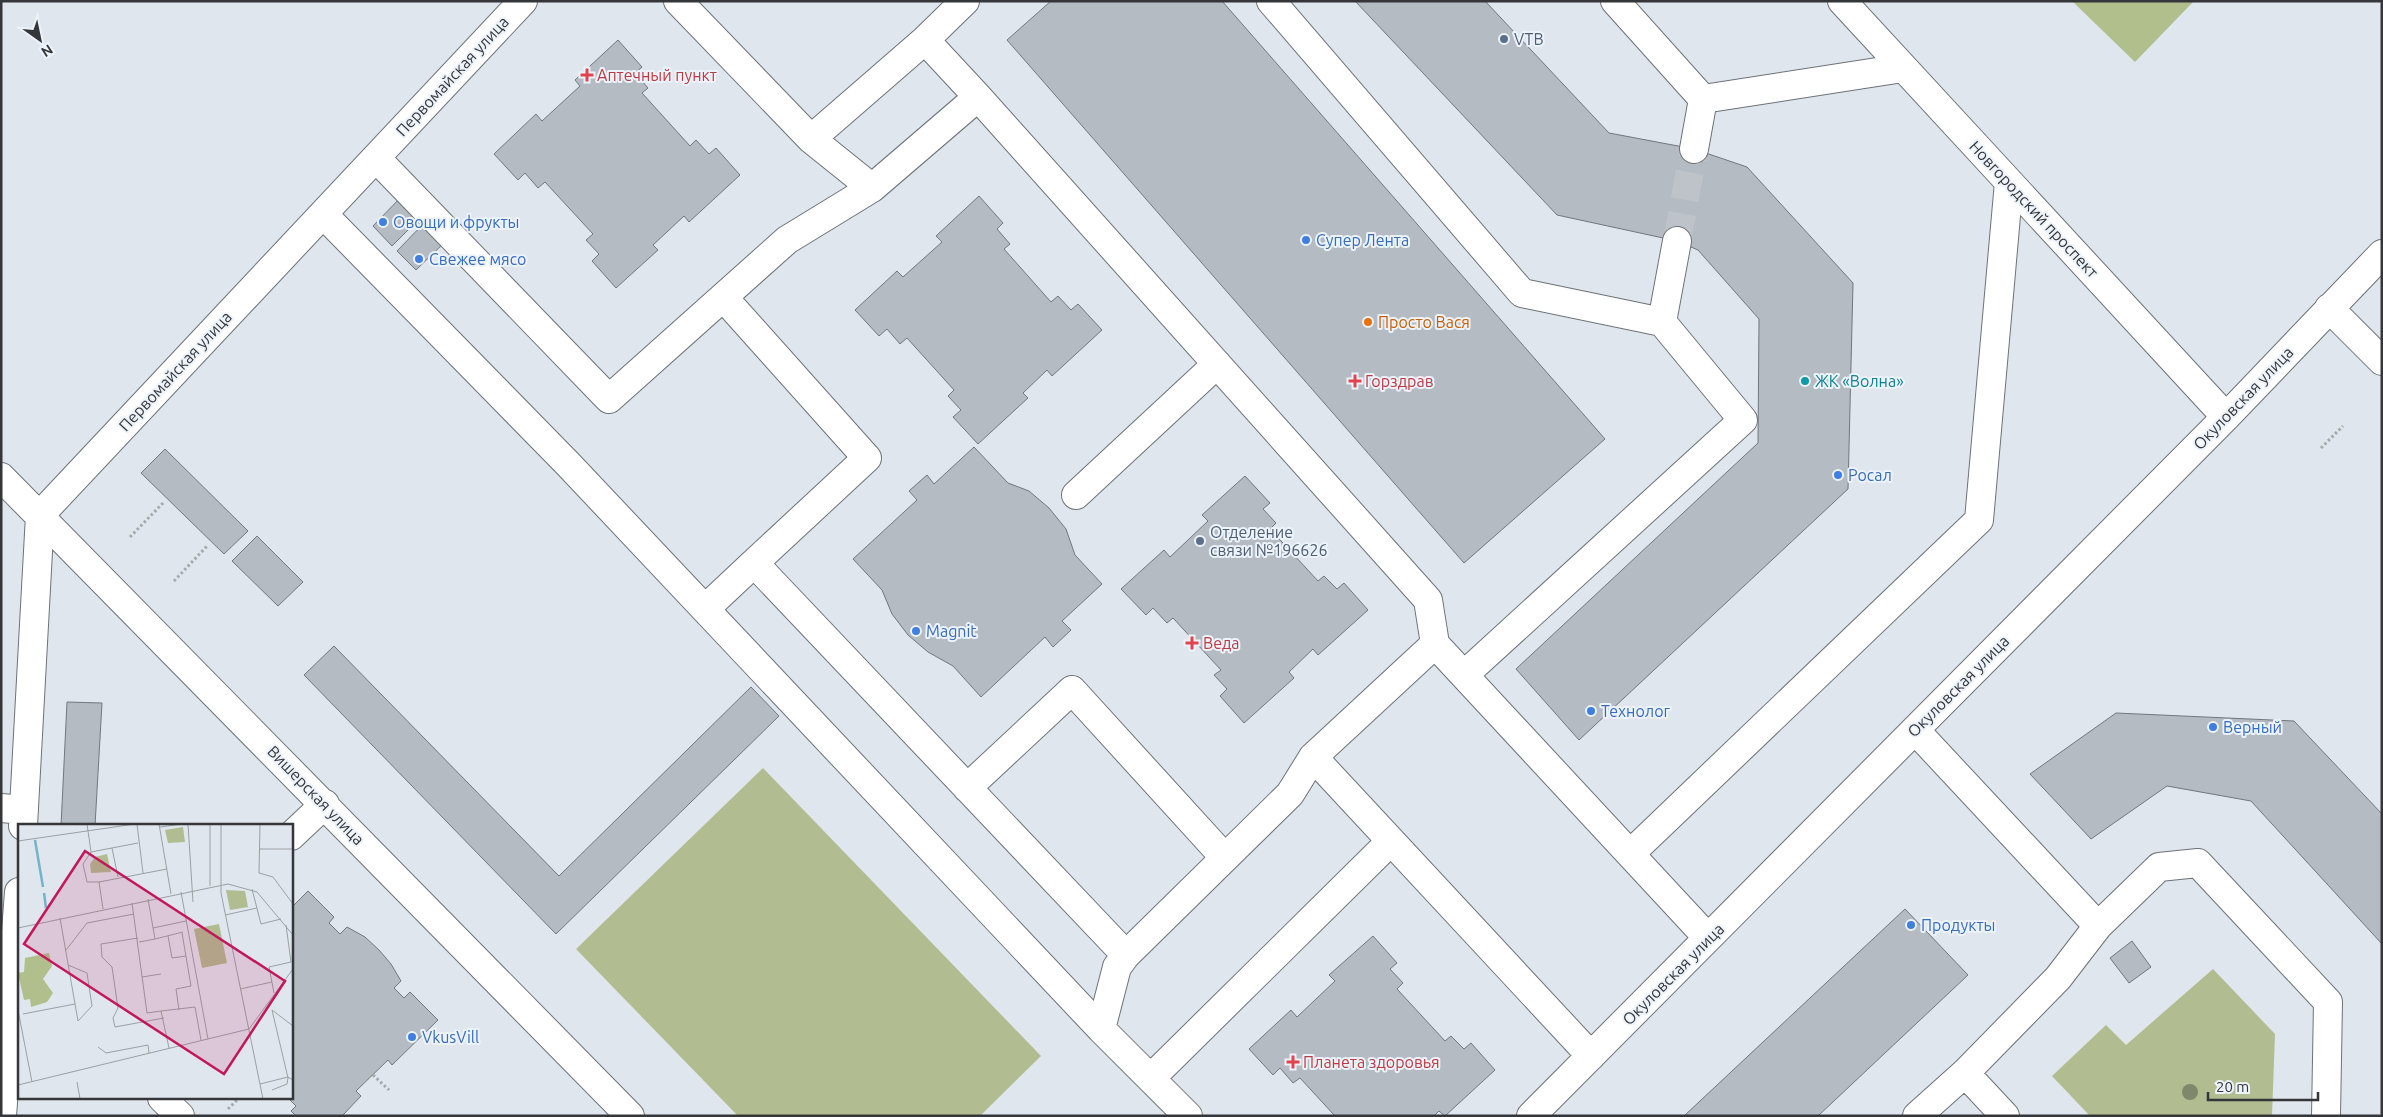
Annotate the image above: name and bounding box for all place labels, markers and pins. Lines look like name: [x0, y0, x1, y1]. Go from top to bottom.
place label: VTB: [1514, 30, 1544, 48]
marker: VTB: [1498, 33, 1510, 45]
place label: Аптечный пункт: [597, 66, 717, 84]
marker: Аптечный пункт: [581, 69, 593, 81]
place label: Овощи и фрукты: [393, 213, 519, 231]
marker: Овощи и фрукты: [377, 216, 389, 228]
place label: Супер Лента: [1316, 231, 1409, 249]
marker: Супер Лента: [1300, 234, 1312, 246]
place label: Свежее мясо: [429, 250, 526, 268]
marker: Свежее мясо: [413, 253, 425, 265]
place label: Просто Вася: [1378, 313, 1470, 331]
marker: Просто Вася: [1362, 316, 1374, 328]
place label: Горздрав: [1365, 372, 1434, 390]
place label: ЖК «Волна»: [1815, 372, 1904, 390]
marker: Горздрав: [1349, 375, 1361, 387]
marker: ЖК «Волна»: [1799, 375, 1811, 387]
place label: Росал: [1848, 466, 1892, 484]
marker: Росал: [1832, 469, 1844, 481]
place label: Отделение связи №196626: [1210, 523, 1327, 559]
marker: Отделение связи №196626: [1194, 535, 1206, 547]
place label: Magnit: [926, 622, 977, 640]
marker: Magnit: [910, 625, 922, 637]
place label: Веда: [1203, 634, 1240, 652]
marker: Веда: [1185, 636, 1199, 650]
place label: Технолог: [1601, 702, 1670, 720]
marker: Технолог: [1585, 705, 1597, 717]
place label: Верный: [2223, 718, 2282, 736]
marker: Верный: [2207, 721, 2219, 733]
place label: Продукты: [1921, 916, 1996, 934]
marker: Продукты: [1905, 919, 1917, 931]
place label: VkusVill: [422, 1028, 479, 1046]
marker: VkusVill: [406, 1031, 418, 1043]
place label: Планета здоровья: [1303, 1053, 1440, 1071]
marker: Планета здоровья: [1287, 1056, 1299, 1068]

